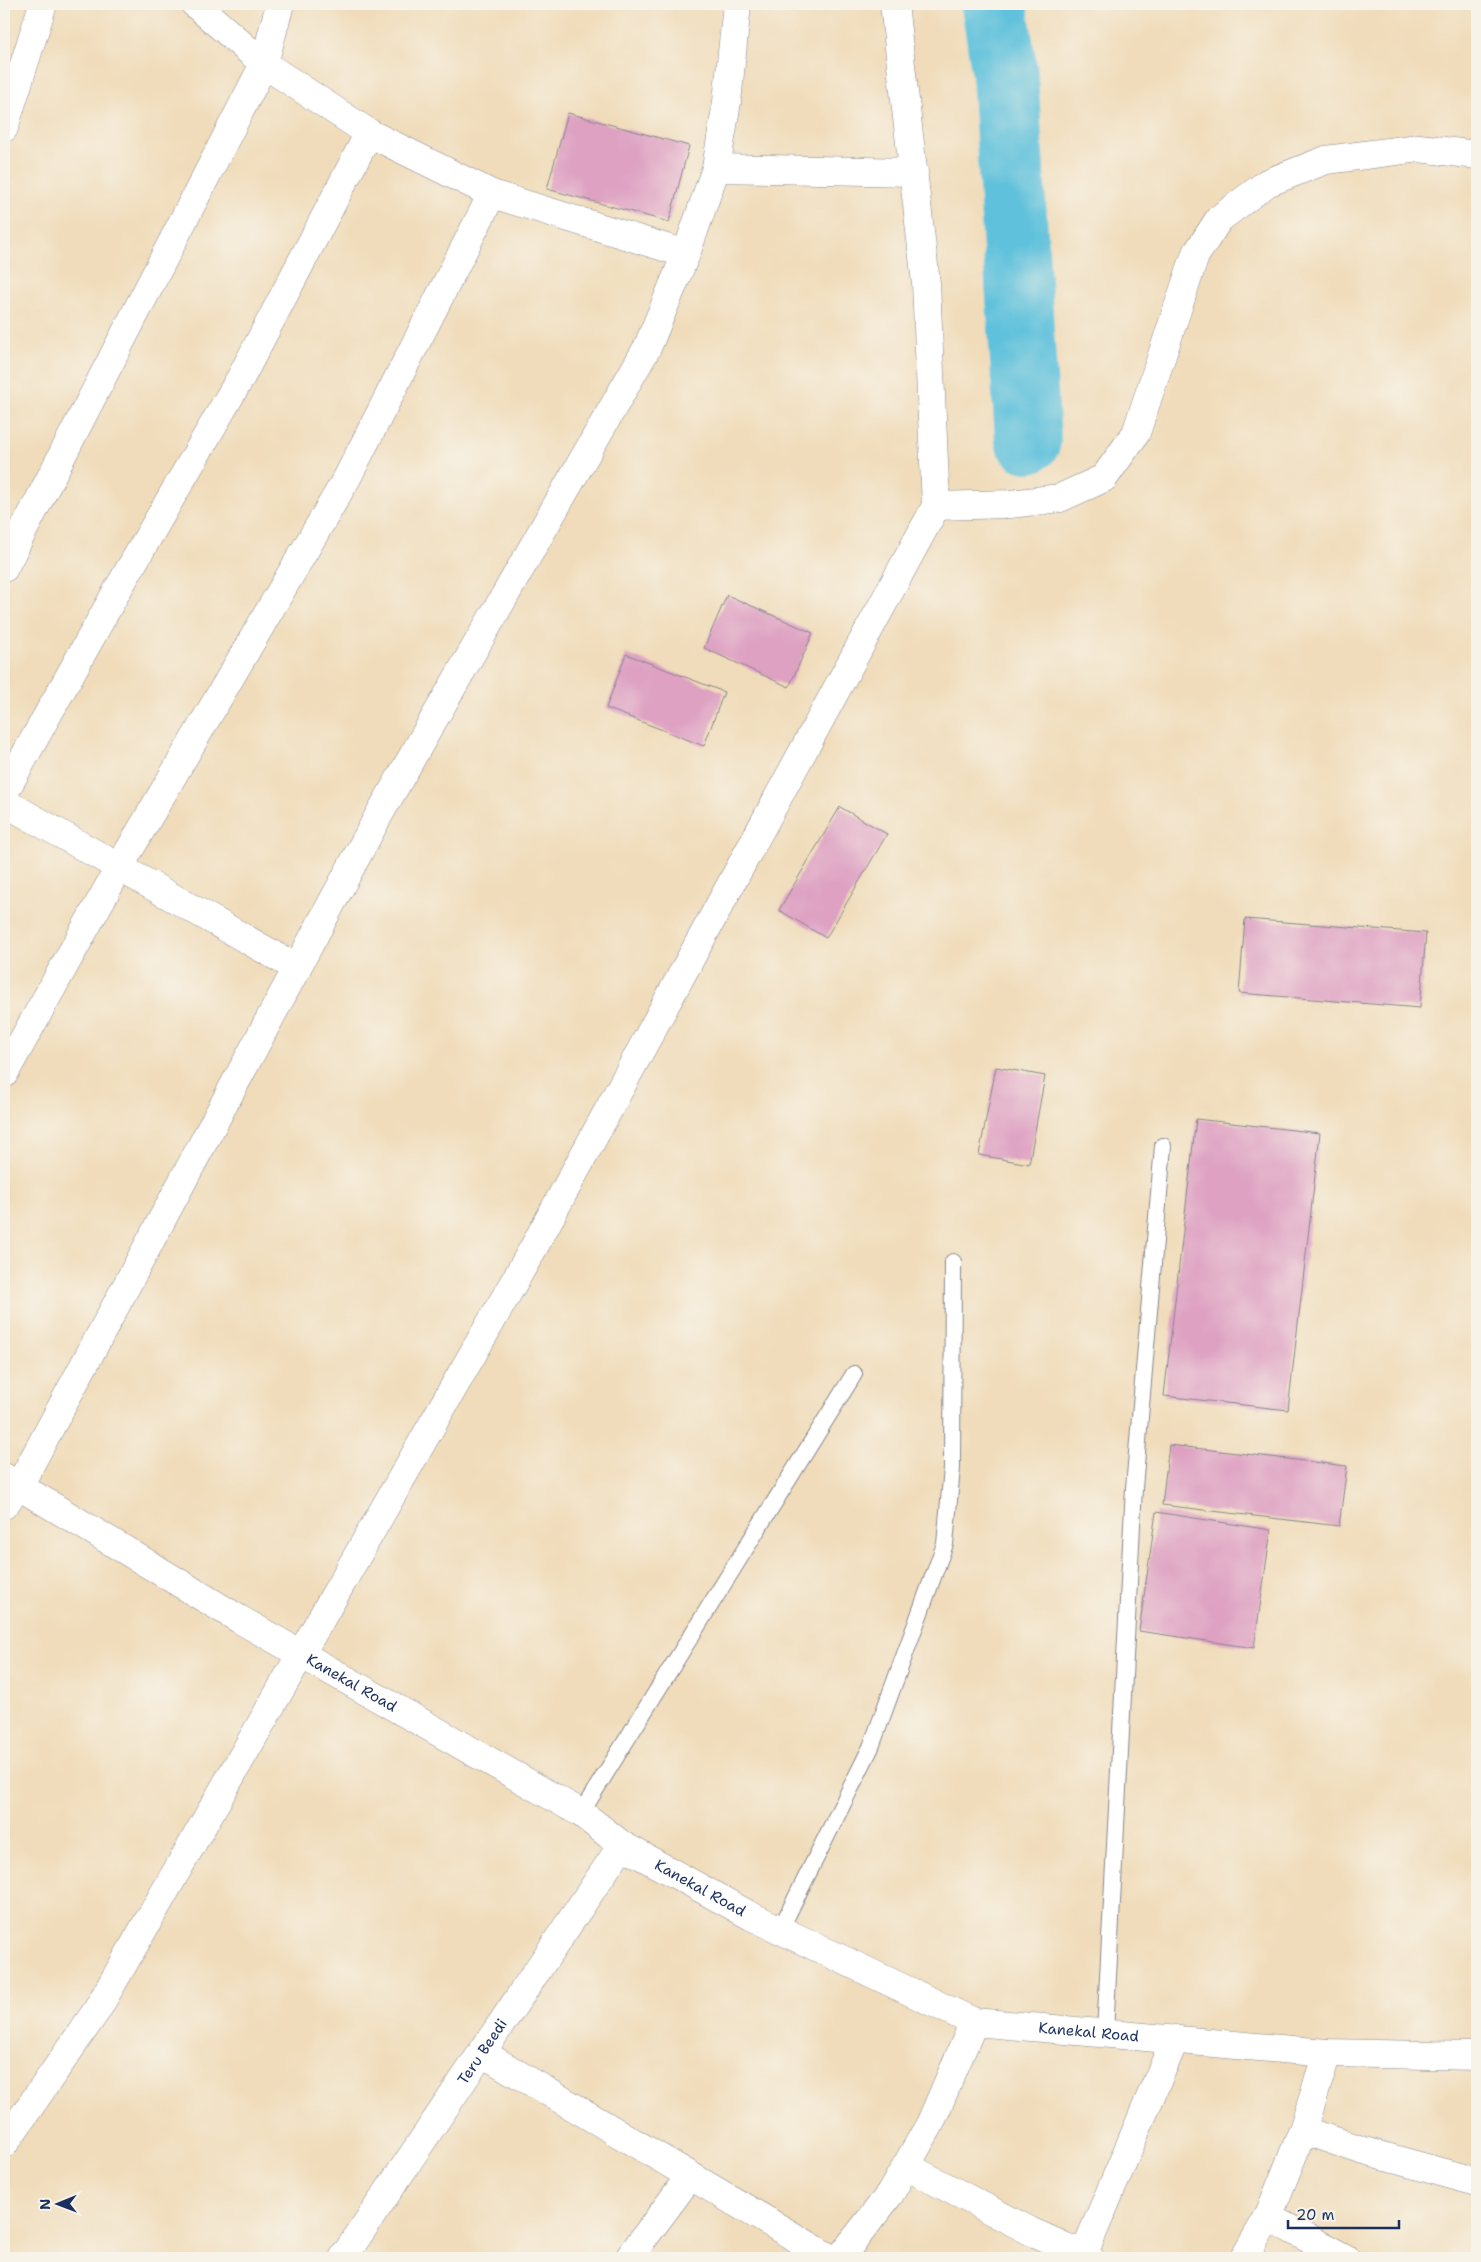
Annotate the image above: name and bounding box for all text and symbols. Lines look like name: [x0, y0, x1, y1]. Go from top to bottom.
street label: Kanekal Road: [303, 1649, 401, 1717]
street label: Kanekal Road: [651, 1855, 750, 1921]
street label: Teru Beedi: [453, 2015, 512, 2088]
street label: Kanekal Road: [1037, 2018, 1140, 2046]
north arrow: [32, 2180, 82, 2230]
scale bar: [1288, 2197, 1400, 2229]
text: N: [36, 2199, 54, 2210]
text: 20 m: [1296, 2205, 1335, 2225]

